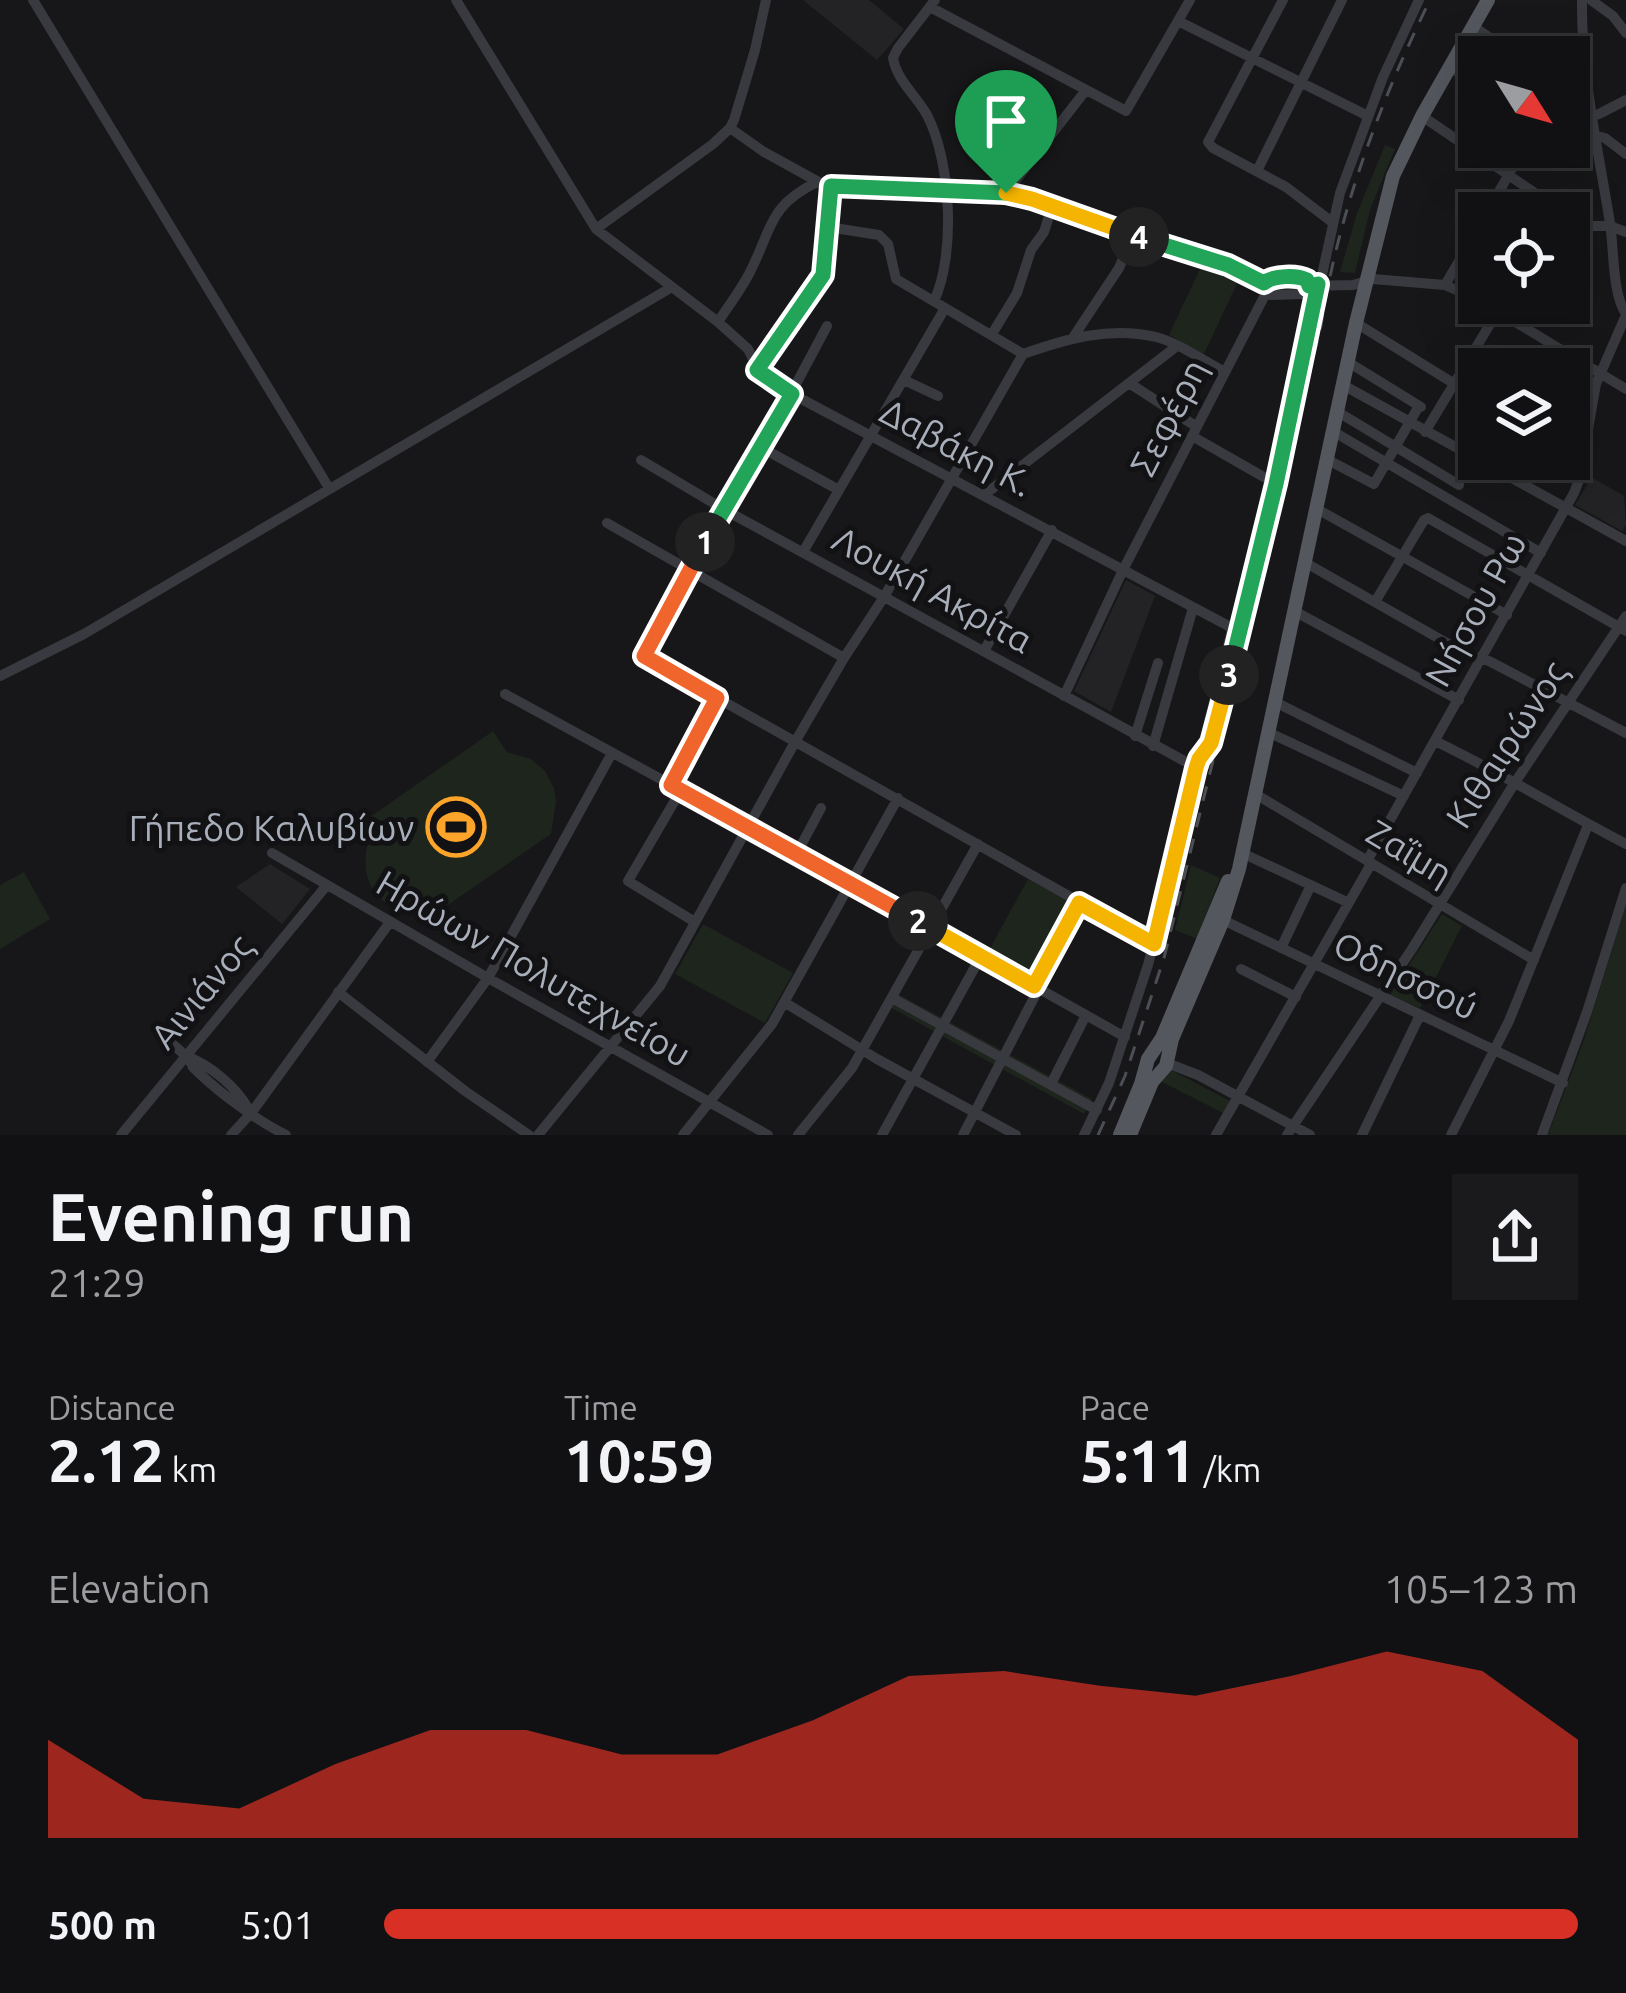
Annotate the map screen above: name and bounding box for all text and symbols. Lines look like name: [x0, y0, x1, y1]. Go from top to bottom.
north arrow: [1458, 36, 1590, 168]
map controls: [1458, 36, 1590, 480]
pin: [955, 70, 1057, 193]
icon: arrive: [973, 88, 1039, 154]
button: locate: [1458, 192, 1590, 324]
pin: 4: [1109, 207, 1169, 267]
text: 4: [1130, 218, 1148, 255]
button: layers: [1458, 348, 1590, 480]
street label: Σεφέρη: [1121, 352, 1215, 482]
street label: Δαβάκη Κ.: [874, 390, 1040, 504]
pin: 1: [675, 512, 735, 572]
street label: Λουκή Ακρίτα: [826, 517, 1040, 661]
text: 1: [696, 523, 714, 560]
street label: Νήσου Ρω: [1416, 525, 1534, 693]
pin: 3: [1199, 645, 1259, 705]
street label: Κιθαιρώνος: [1437, 653, 1575, 835]
text: 3: [1220, 656, 1238, 693]
sports icon: Γήπεδο Καλυβίων: [425, 796, 487, 858]
place label: Γήπεδο Καλυβίων: [129, 807, 414, 848]
street label: Ζαΐμη: [1360, 811, 1460, 893]
street label: Ηρώων Πολυτεχνείου: [370, 862, 698, 1074]
pin: 2: [888, 891, 948, 951]
text: 2: [909, 902, 927, 939]
street label: Οδησσού: [1327, 923, 1485, 1027]
street label: Αινιάνος: [142, 926, 260, 1056]
button: share: [1452, 1174, 1578, 1300]
text: Evening run: [48, 1179, 414, 1253]
text: 21:29: [48, 1261, 146, 1304]
text: Distance: [48, 1389, 176, 1426]
text: Time: [564, 1389, 638, 1426]
text: Pace: [1080, 1389, 1150, 1426]
text: 2.12: [48, 1426, 164, 1493]
text: 10:59: [564, 1426, 714, 1493]
text: 5:11: [1080, 1426, 1196, 1493]
text: km: [164, 1451, 217, 1488]
text: /km: [1196, 1451, 1261, 1488]
text: Elevation: [48, 1567, 211, 1610]
text: 105–123 m: [1384, 1567, 1578, 1610]
text: 500 m: [48, 1903, 157, 1946]
text: 5:01: [240, 1903, 316, 1946]

